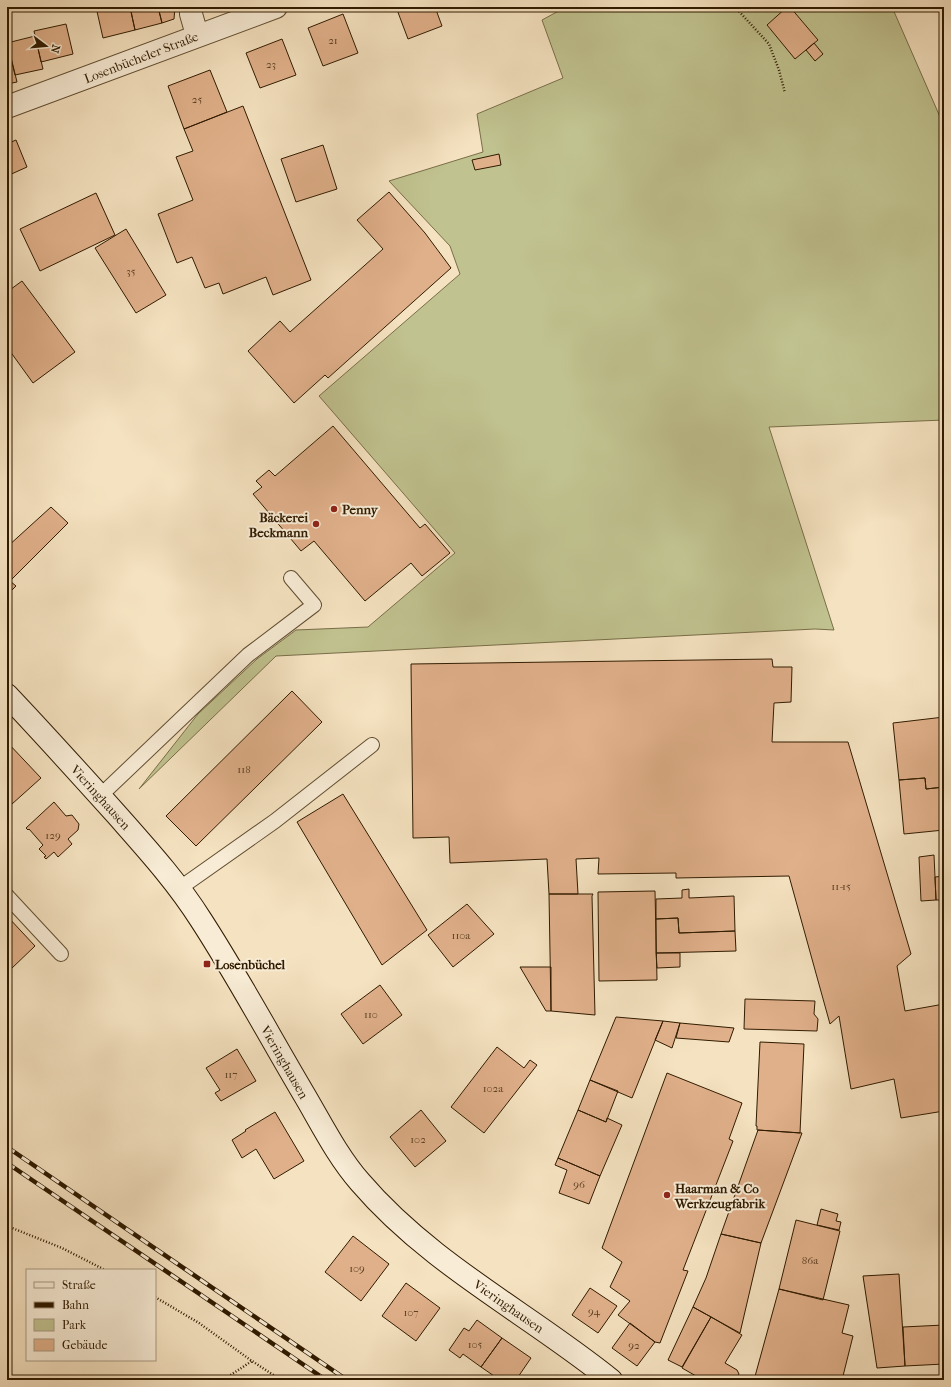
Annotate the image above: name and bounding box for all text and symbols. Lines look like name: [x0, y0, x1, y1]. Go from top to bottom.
north arrow: [26, 26, 66, 66]
street label: Losenbücheler Straße: [82, 29, 201, 86]
house number: 21: [328, 34, 338, 47]
text: N: [48, 43, 63, 55]
house number: 23: [266, 58, 276, 71]
house number: 25: [192, 93, 202, 106]
house number: 35: [126, 265, 136, 278]
place label: Penny: [342, 502, 379, 518]
marker: Penny: [329, 504, 339, 514]
place label: Bäckerei Beckmann: [249, 510, 308, 540]
marker: Bäckerei Beckmann: [311, 519, 321, 529]
street label: Vieringhausen: [67, 761, 134, 833]
house number: 118: [237, 763, 251, 776]
house number: 129: [45, 829, 61, 842]
house number: 11-15: [831, 880, 851, 893]
house number: 110a: [452, 929, 471, 942]
place label: Losenbüchel: [215, 957, 286, 972]
marker: Losenbüchel: [202, 959, 212, 969]
house number: 110: [364, 1008, 378, 1021]
street label: Vieringhausen: [257, 1022, 312, 1102]
house number: 117: [224, 1068, 238, 1081]
house number: 102a: [483, 1082, 504, 1095]
house number: 102: [410, 1133, 426, 1146]
house number: 96: [573, 1178, 585, 1191]
place label: Haarman & Co Werkzeugfabrik: [674, 1181, 766, 1212]
marker: Haarman & Co Werkzeugfabrik: [662, 1190, 672, 1200]
house number: 86a: [802, 1254, 819, 1267]
house number: 109: [349, 1262, 365, 1275]
legend: [26, 1269, 156, 1361]
street label: Vieringhausen: [470, 1276, 547, 1336]
text: Straße: [62, 1278, 96, 1292]
text: Bahn: [62, 1298, 89, 1312]
house number: 94: [588, 1305, 601, 1318]
house number: 107: [403, 1306, 419, 1319]
text: Park: [62, 1318, 87, 1332]
text: Gebäude: [62, 1338, 107, 1352]
house number: 105: [468, 1338, 483, 1351]
house number: 92: [628, 1339, 640, 1352]

